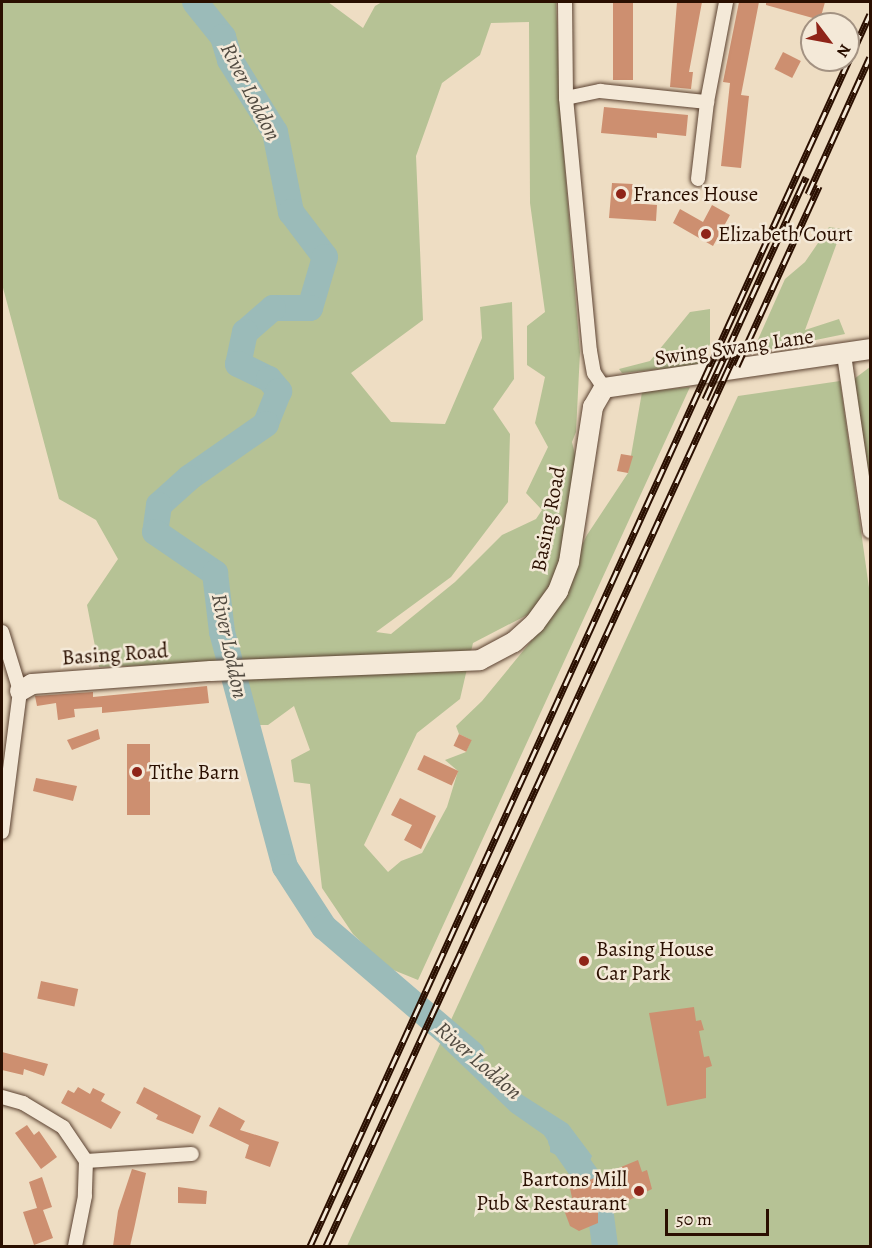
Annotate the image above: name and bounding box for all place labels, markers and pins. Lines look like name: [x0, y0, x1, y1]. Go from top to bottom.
place label: Frances House: [633, 181, 758, 207]
marker: Frances House: [614, 187, 628, 201]
place label: Elizabeth Court: [718, 221, 853, 247]
marker: Elizabeth Court: [699, 227, 713, 241]
place label: Tithe Barn: [149, 759, 239, 785]
marker: Tithe Barn: [130, 765, 144, 779]
place label: Basing House Car Park: [596, 936, 714, 986]
marker: Basing House Car Park: [577, 954, 591, 968]
place label: Bartons Mill Pub & Restaurant: [476, 1166, 627, 1216]
marker: Bartons Mill Pub & Restaurant: [632, 1184, 646, 1198]

